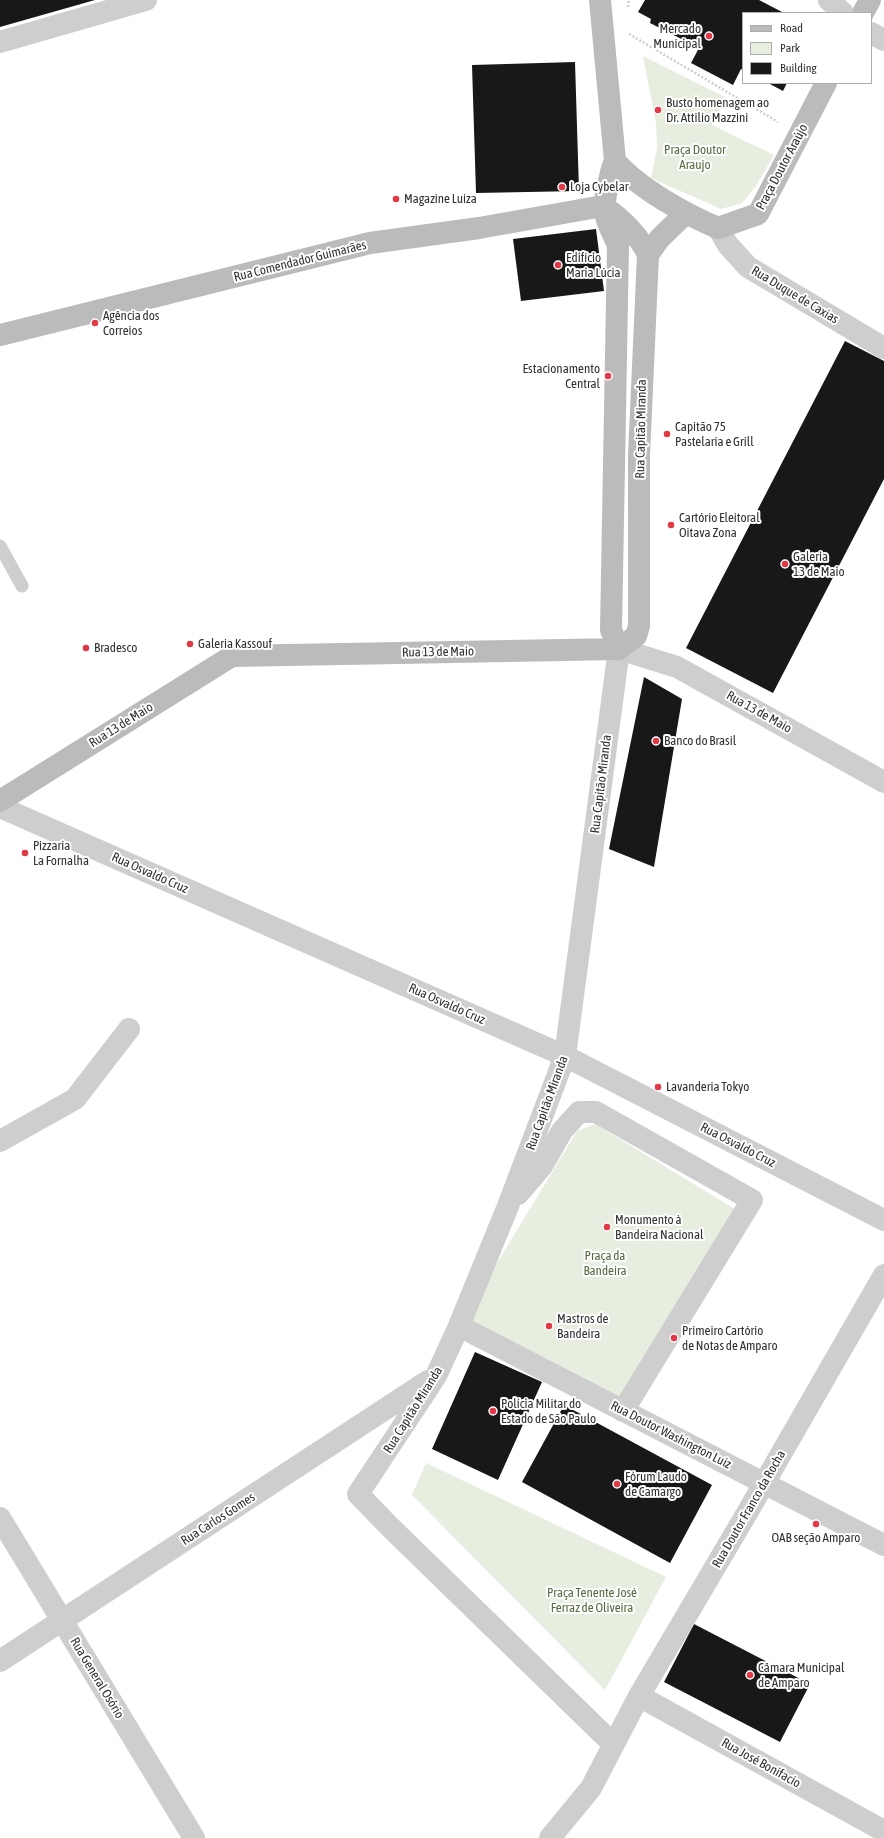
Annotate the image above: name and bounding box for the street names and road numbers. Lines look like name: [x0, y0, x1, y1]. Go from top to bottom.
street label: Praça Doutor Araújo: [753, 121, 811, 213]
street label: Rua Comendador Guimarães: [232, 237, 368, 285]
street label: Rua Duque de Caxias: [749, 263, 841, 327]
street label: Rua Capitão Miranda: [632, 379, 650, 479]
street label: Rua 13 de Maio: [402, 644, 474, 660]
street label: Rua 13 de Maio: [724, 688, 794, 736]
street label: Rua 13 de Maio: [86, 699, 156, 751]
street label: Rua Capitão Miranda: [587, 734, 615, 834]
street label: Rua Osvaldo Cruz: [109, 849, 191, 897]
street label: Rua Osvaldo Cruz: [406, 980, 488, 1028]
street label: Rua Capitão Miranda: [523, 1054, 571, 1152]
street label: Rua Osvaldo Cruz: [698, 1119, 778, 1171]
street label: Rua Capitão Miranda: [380, 1364, 446, 1456]
street label: Rua Doutor Washington Luiz: [608, 1398, 734, 1472]
street label: Rua Doutor Franco da Rocha: [709, 1448, 789, 1570]
street label: Rua Carlos Gomes: [178, 1489, 258, 1549]
street label: Rua General Osório: [67, 1635, 127, 1721]
street label: Rua José Bonifacio: [719, 1735, 803, 1791]

